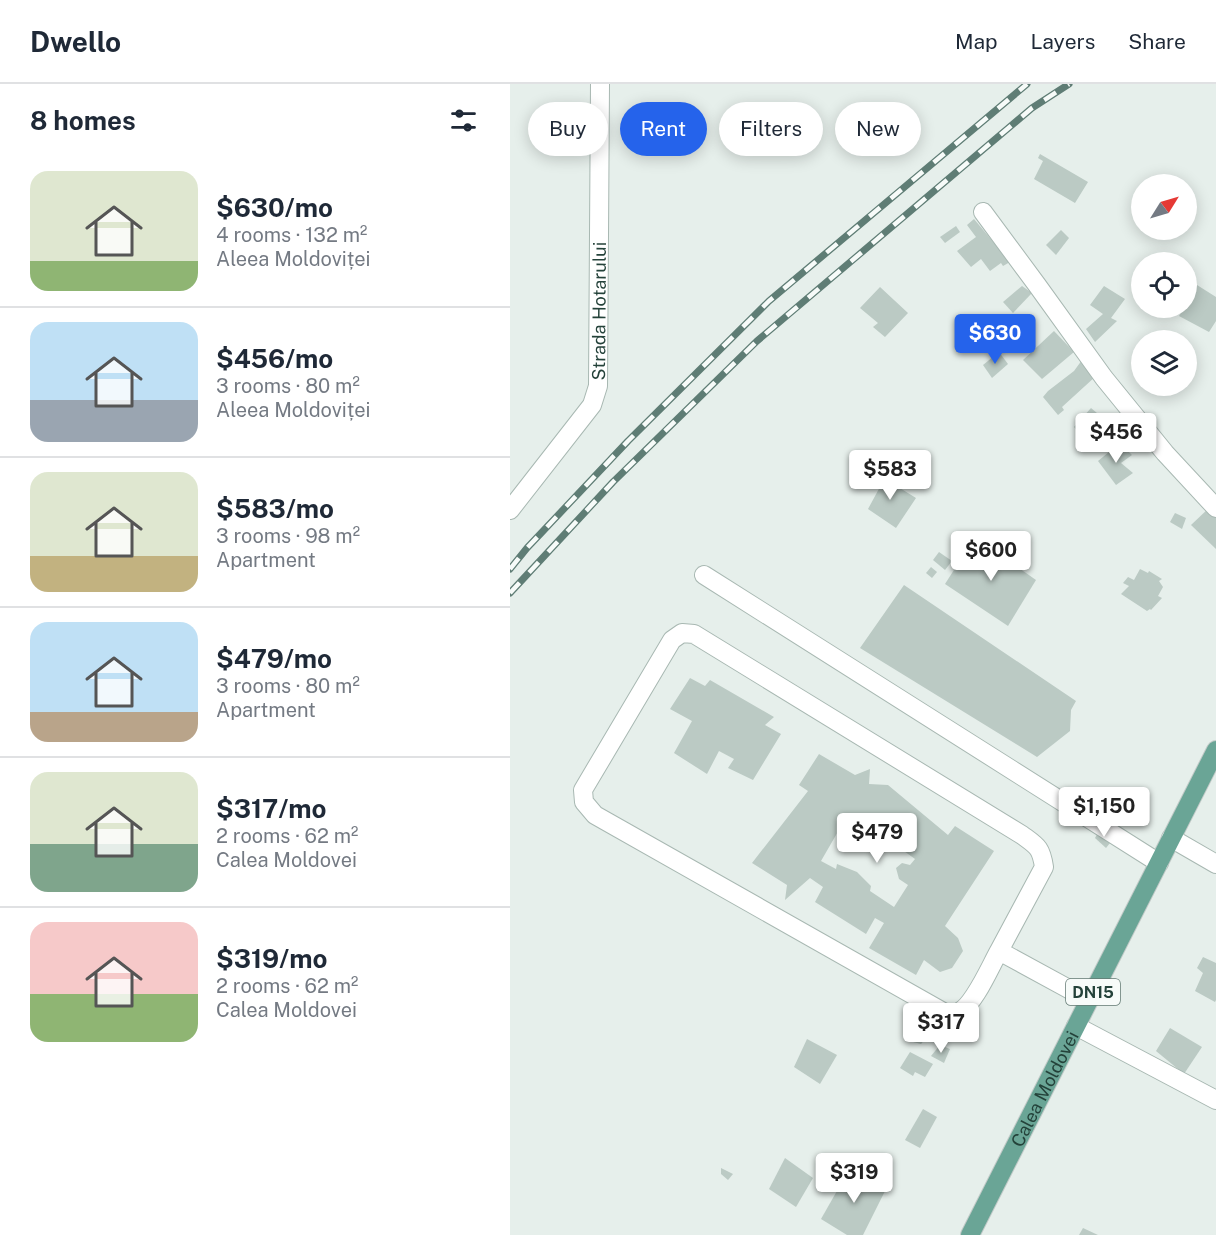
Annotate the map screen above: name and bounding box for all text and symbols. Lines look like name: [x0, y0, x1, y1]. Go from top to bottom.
text: Dwello: [30, 25, 121, 58]
text: Map: [955, 29, 998, 54]
text: Layers: [1031, 29, 1095, 54]
text: Share: [1128, 29, 1186, 54]
chip: Buy: [528, 102, 608, 156]
chip: Rent: [620, 102, 707, 156]
chip: Filters: [719, 102, 823, 156]
chip: New: [835, 102, 921, 156]
icon: filters: [447, 104, 480, 137]
text: 8 homes: [30, 105, 136, 136]
north arrow: [1131, 174, 1197, 240]
map controls: [1131, 174, 1197, 396]
text: $630/mo: [216, 192, 333, 223]
icon: home: [78, 195, 150, 267]
text: 4 rooms · 132 m²: [216, 223, 367, 247]
street label: Strada Hotarului: [588, 242, 609, 381]
text: Aleea Moldoviței: [216, 247, 371, 271]
button: locate: [1131, 252, 1197, 318]
pin: $630: [959, 314, 1031, 365]
text: $630: [969, 321, 1021, 345]
button: layers: [1131, 330, 1197, 396]
text: $456/mo: [216, 343, 333, 374]
icon: home: [78, 346, 150, 418]
text: 3 rooms · 80 m²: [216, 374, 360, 398]
text: Aleea Moldoviței: [216, 398, 371, 422]
pin: $456: [1080, 413, 1152, 464]
text: $456: [1089, 420, 1143, 444]
pin: $583: [854, 450, 926, 501]
text: $583: [863, 457, 917, 481]
text: $583/mo: [216, 493, 334, 524]
icon: home: [78, 496, 150, 568]
text: 3 rooms · 98 m²: [216, 524, 360, 548]
pin: $600: [955, 531, 1027, 582]
text: $600: [965, 538, 1017, 562]
text: Apartment: [216, 548, 316, 572]
text: $479/mo: [216, 643, 332, 674]
icon: home: [78, 646, 150, 718]
text: 3 rooms · 80 m²: [216, 674, 360, 698]
text: Apartment: [216, 698, 316, 722]
pin: $1,150: [1055, 787, 1153, 838]
text: $317/mo: [216, 793, 327, 824]
text: $1,150: [1073, 794, 1135, 818]
icon: home: [78, 796, 150, 868]
pin: $479: [841, 813, 913, 864]
text: $479: [851, 820, 903, 844]
text: 2 rooms · 62 m²: [216, 824, 358, 848]
text: Calea Moldovei: [216, 848, 357, 872]
text: $319/mo: [216, 943, 327, 974]
icon: home: [78, 946, 150, 1018]
text: 2 rooms · 62 m²: [216, 974, 358, 998]
road number: DN15: [1066, 979, 1120, 1005]
text: Calea Moldovei: [216, 998, 357, 1022]
pin: $317: [905, 1003, 977, 1054]
text: $317: [917, 1010, 965, 1034]
street label: Calea Moldovei: [1006, 1027, 1082, 1150]
pin: $319: [818, 1153, 890, 1204]
text: $319: [830, 1160, 878, 1184]

